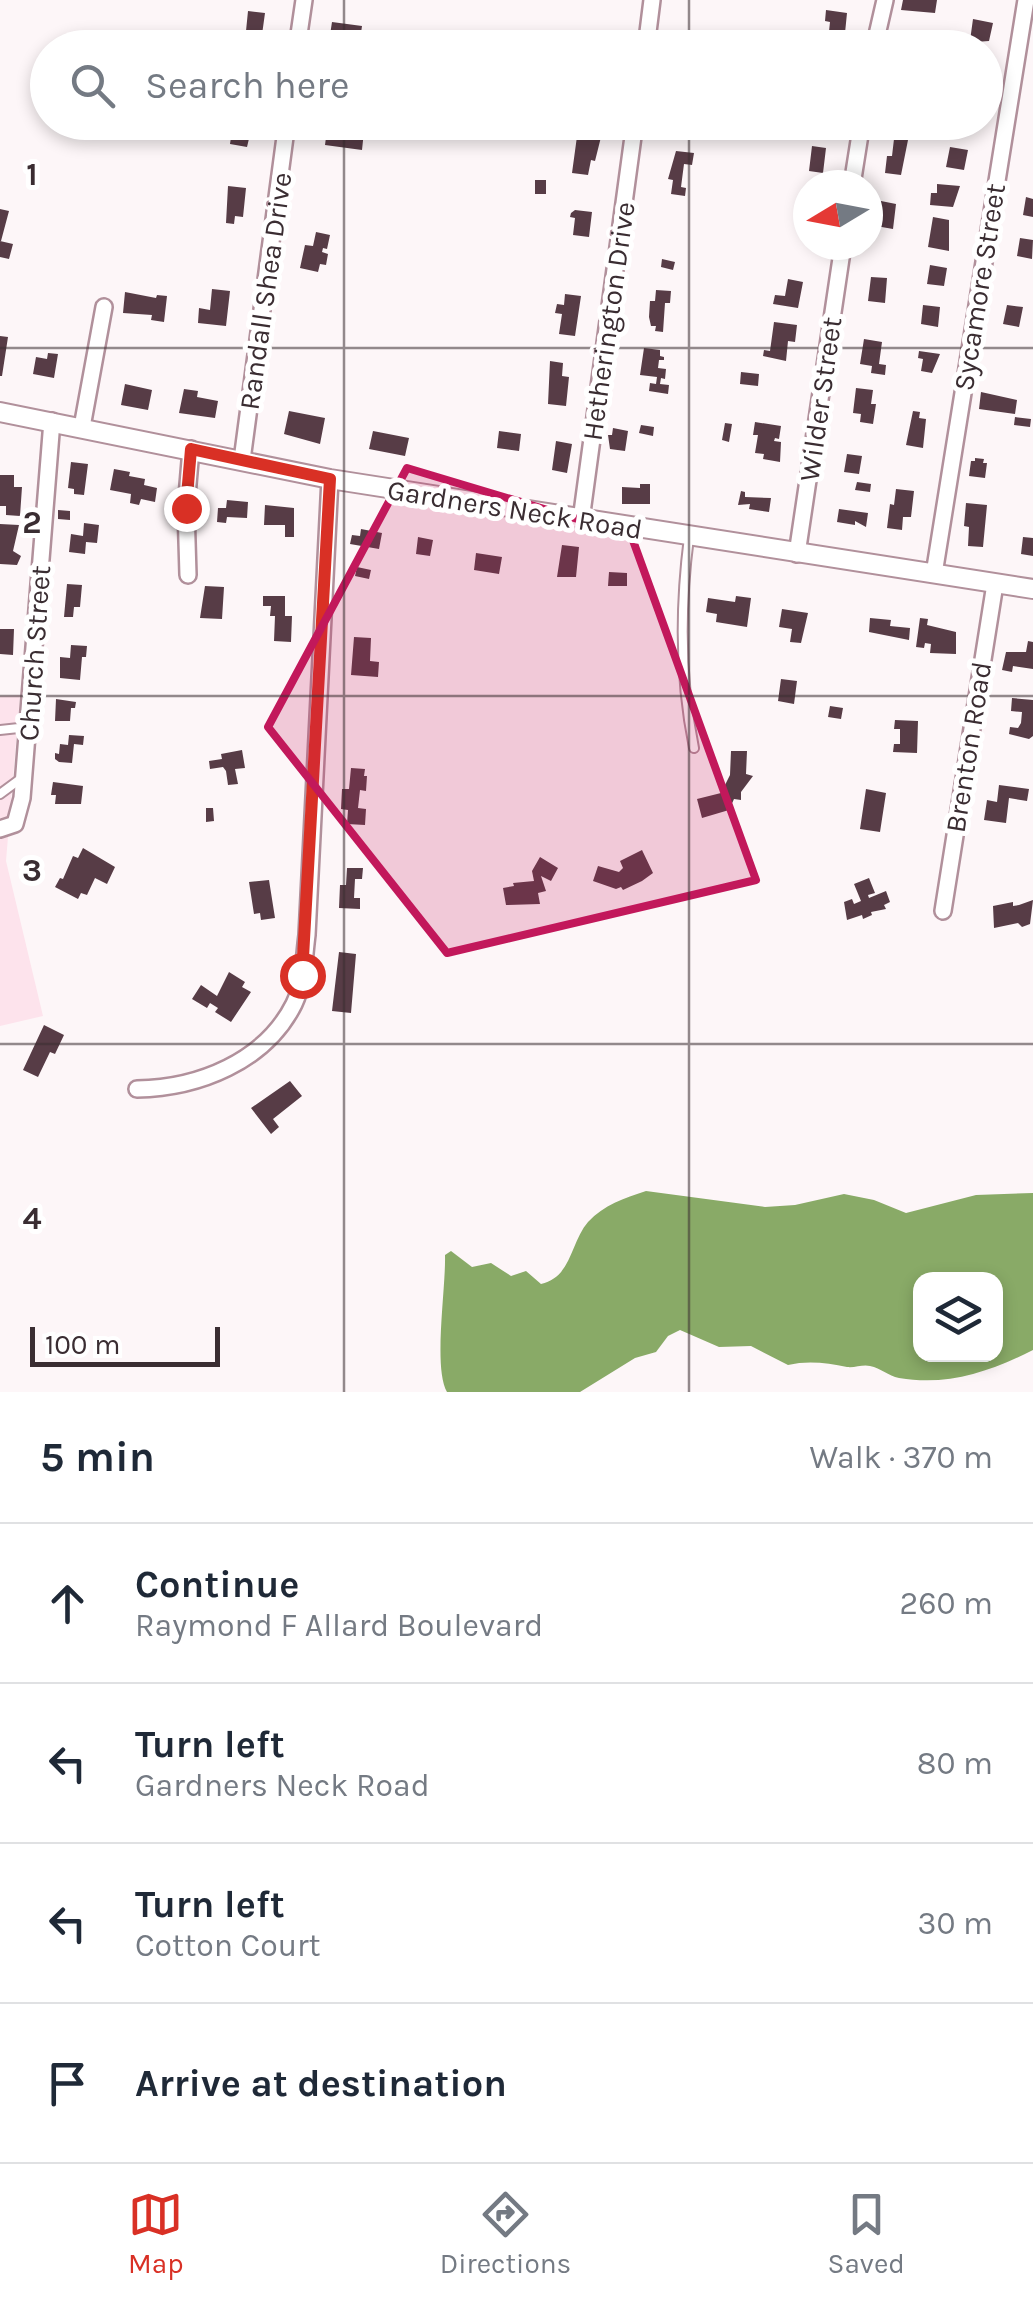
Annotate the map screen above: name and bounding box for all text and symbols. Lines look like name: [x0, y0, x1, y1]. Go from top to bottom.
search box: [30, 30, 1003, 140]
icon: search: [65, 58, 120, 113]
text: Search here: [145, 63, 349, 108]
text: 1: [26, 156, 38, 193]
street label: Randall Shea Drive: [232, 170, 298, 412]
north arrow: [793, 170, 883, 260]
street label: Sycamore Street: [947, 181, 1012, 393]
street label: Hetherington Drive: [575, 200, 642, 443]
street label: Wilder Street: [793, 315, 848, 483]
street label: Gardners Neck Road: [385, 473, 645, 546]
route end: [164, 486, 210, 532]
text: 2: [22, 504, 42, 541]
street label: Church Street: [12, 564, 57, 742]
street label: Brenton Road: [939, 659, 998, 835]
text: 3: [22, 852, 42, 889]
route start: [280, 953, 326, 999]
text: 4: [22, 1200, 42, 1237]
map controls: [913, 1272, 1003, 1362]
button: layers: [913, 1272, 1003, 1362]
scale bar: [30, 1322, 220, 1366]
text: 100 m: [45, 1328, 120, 1361]
text: 5 min: [40, 1432, 155, 1482]
text: Walk · 370 m: [809, 1439, 993, 1476]
text: Continue: [135, 1562, 299, 1607]
icon: ahead: [40, 1576, 95, 1631]
text: 260 m: [900, 1585, 993, 1622]
text: Raymond F Allard Boulevard: [135, 1607, 543, 1644]
text: Turn left: [135, 1722, 285, 1767]
icon: left: [40, 1736, 95, 1791]
text: 80 m: [917, 1745, 993, 1782]
text: Gardners Neck Road: [135, 1767, 430, 1804]
text: Turn left: [135, 1882, 285, 1927]
icon: left: [40, 1896, 95, 1951]
text: 30 m: [918, 1905, 993, 1942]
text: Cotton Court: [135, 1927, 321, 1964]
icon: arrive: [40, 2056, 95, 2111]
text: Arrive at destination: [135, 2061, 507, 2106]
tab: Map: [128, 2187, 184, 2280]
tab: Directions: [440, 2187, 571, 2280]
tab: Saved: [827, 2187, 905, 2280]

